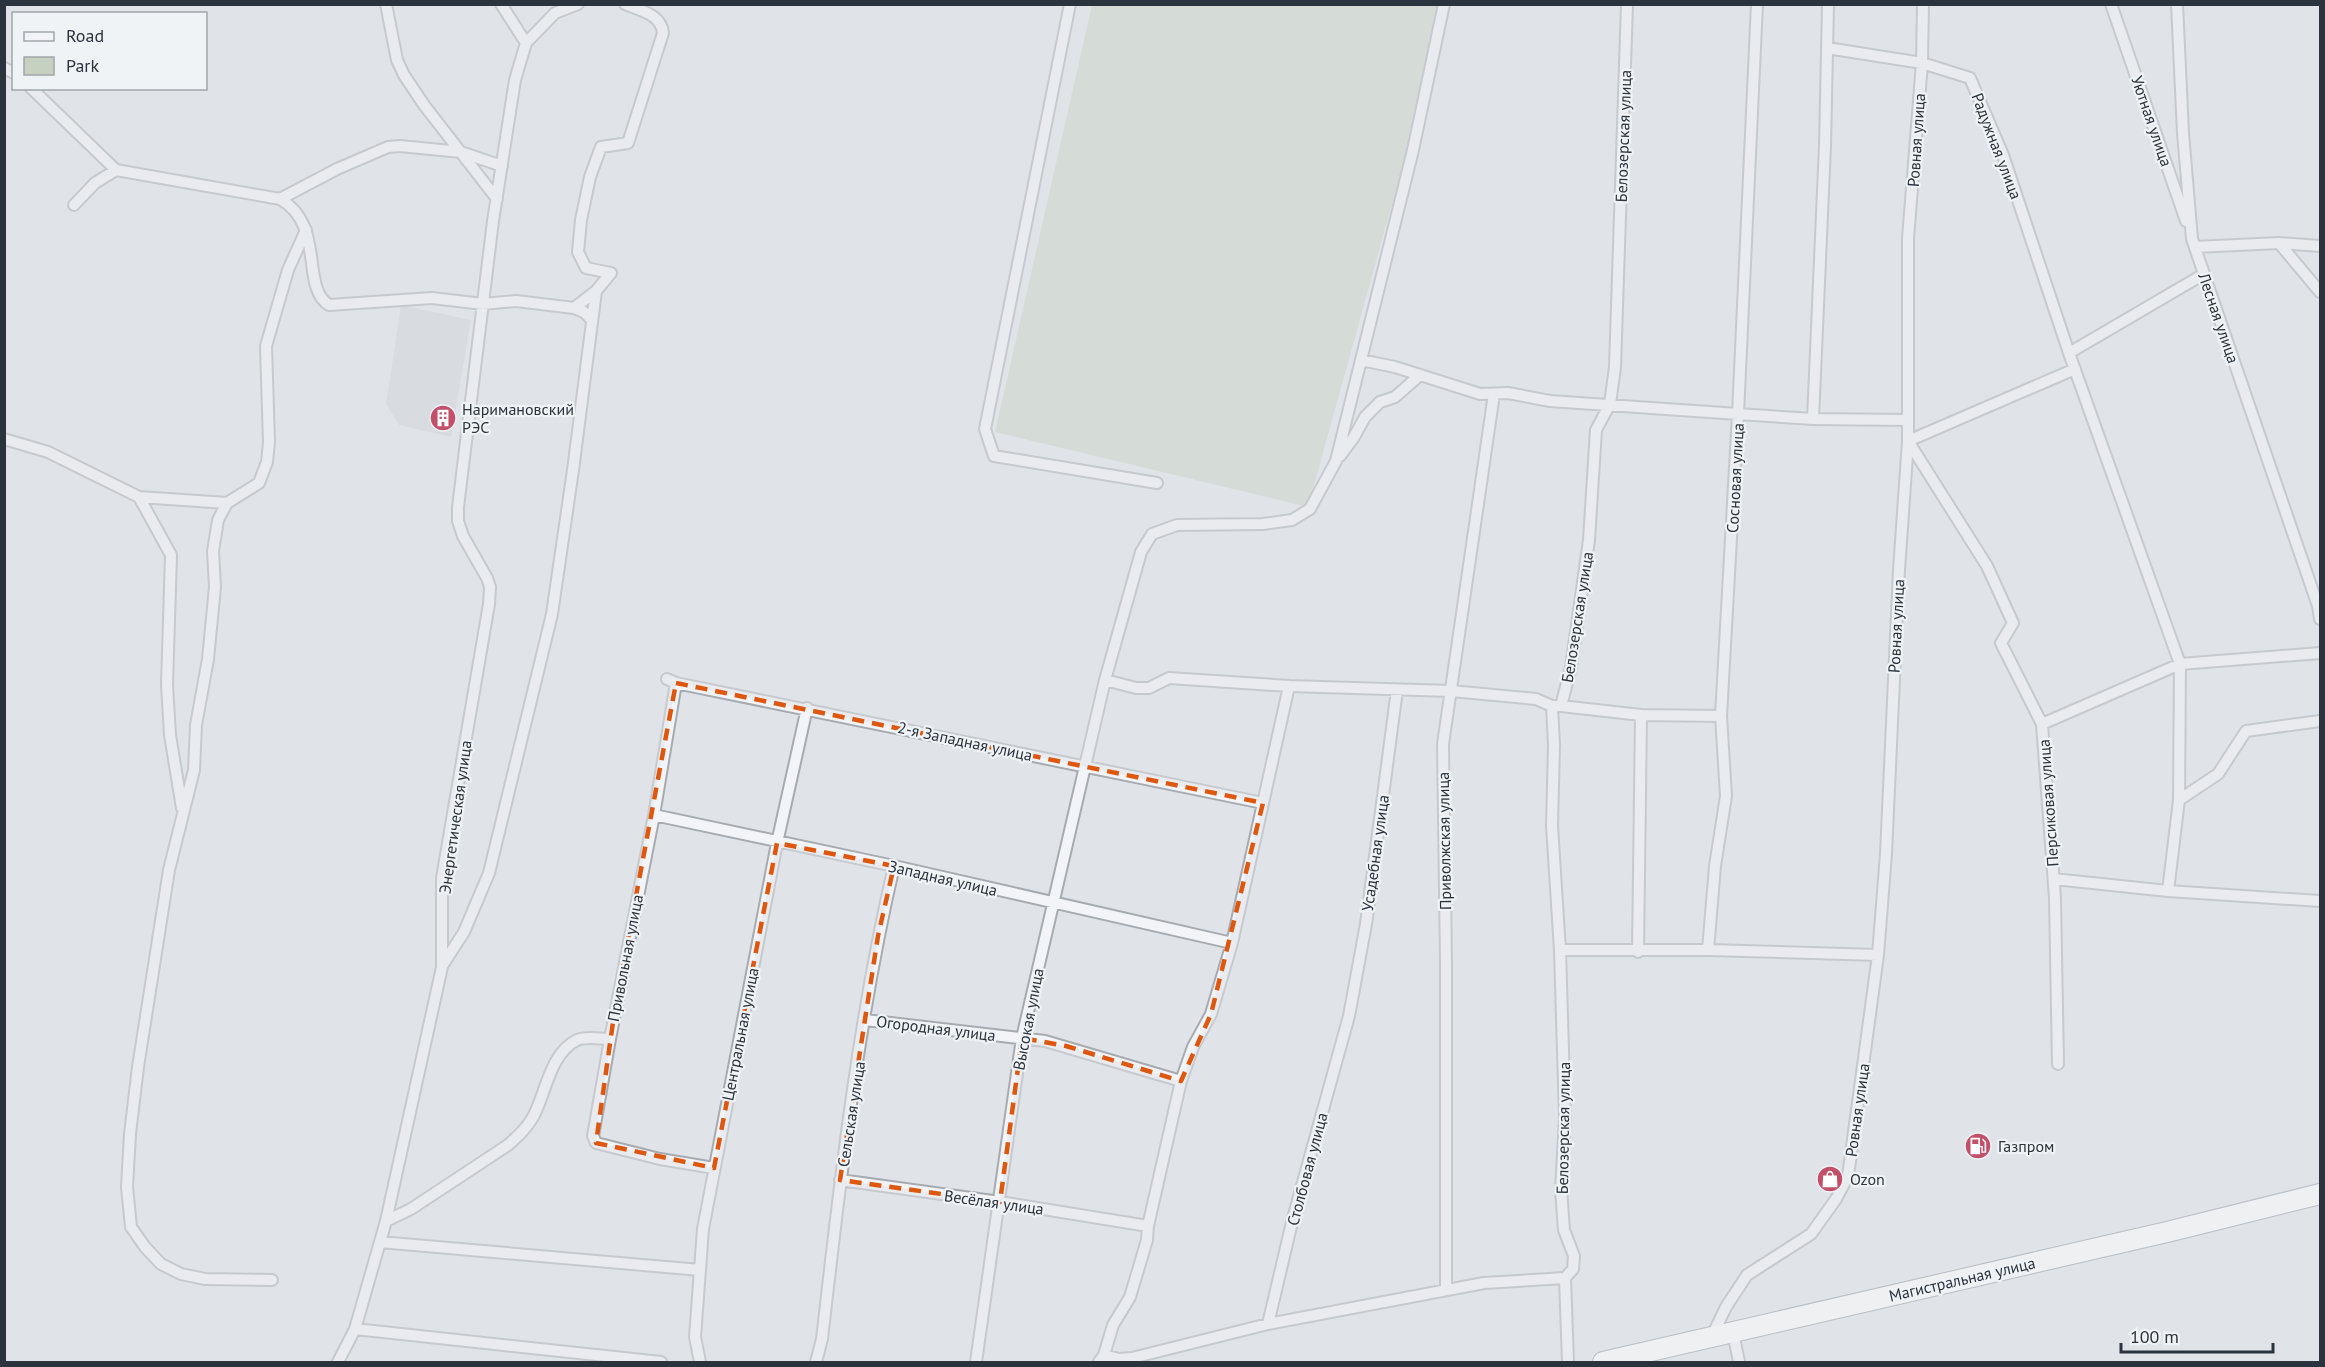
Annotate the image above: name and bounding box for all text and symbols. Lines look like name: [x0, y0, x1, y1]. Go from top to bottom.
legend: [12, 12, 207, 90]
text: Road: [66, 24, 104, 47]
text: Park: [66, 54, 99, 77]
street label: Белозерская улица: [1611, 69, 1635, 203]
street label: Уютная улица: [2127, 73, 2177, 169]
street label: Радужная улица: [1968, 90, 2026, 202]
street label: Ровная улица: [1903, 92, 1929, 188]
street label: Лесная улица: [2194, 269, 2244, 366]
place label: Наримановский РЭС: [462, 399, 574, 437]
building icon: Наримановский РЭС: [428, 403, 458, 433]
street label: Сосновая улица: [1722, 422, 1748, 534]
street label: Белозерская улица: [1557, 550, 1597, 684]
street label: Ровная улица: [1884, 578, 1908, 674]
street label: 2-я Западная улица: [896, 717, 1034, 765]
street label: Энергетическая улица: [434, 739, 476, 895]
street label: Персиковая улица: [2034, 739, 2062, 867]
street label: Приволжская улица: [1433, 772, 1455, 910]
street label: Усадебная улица: [1357, 793, 1393, 913]
street label: Западная улица: [887, 856, 999, 900]
street label: Привольная улица: [603, 893, 647, 1023]
street label: Центральная улица: [717, 966, 763, 1102]
street label: Высокая улица: [1008, 966, 1048, 1072]
street label: Огородная улица: [875, 1011, 997, 1045]
street label: Сельская улица: [833, 1060, 869, 1168]
street label: Белозерская улица: [1552, 1062, 1574, 1194]
street label: Ровная улица: [1841, 1062, 1873, 1158]
street label: Столбовая улица: [1282, 1110, 1332, 1228]
fuel station icon: Газпром: [1963, 1131, 1993, 1161]
place label: Газпром: [1998, 1136, 2054, 1156]
shop icon: Ozon: [1815, 1164, 1845, 1194]
place label: Ozon: [1850, 1169, 1885, 1189]
street label: Весёлая улица: [943, 1185, 1045, 1219]
street label: Магистральная улица: [1887, 1252, 2037, 1306]
scale bar: [2121, 1316, 2272, 1354]
text: 100 m: [2130, 1325, 2179, 1348]

